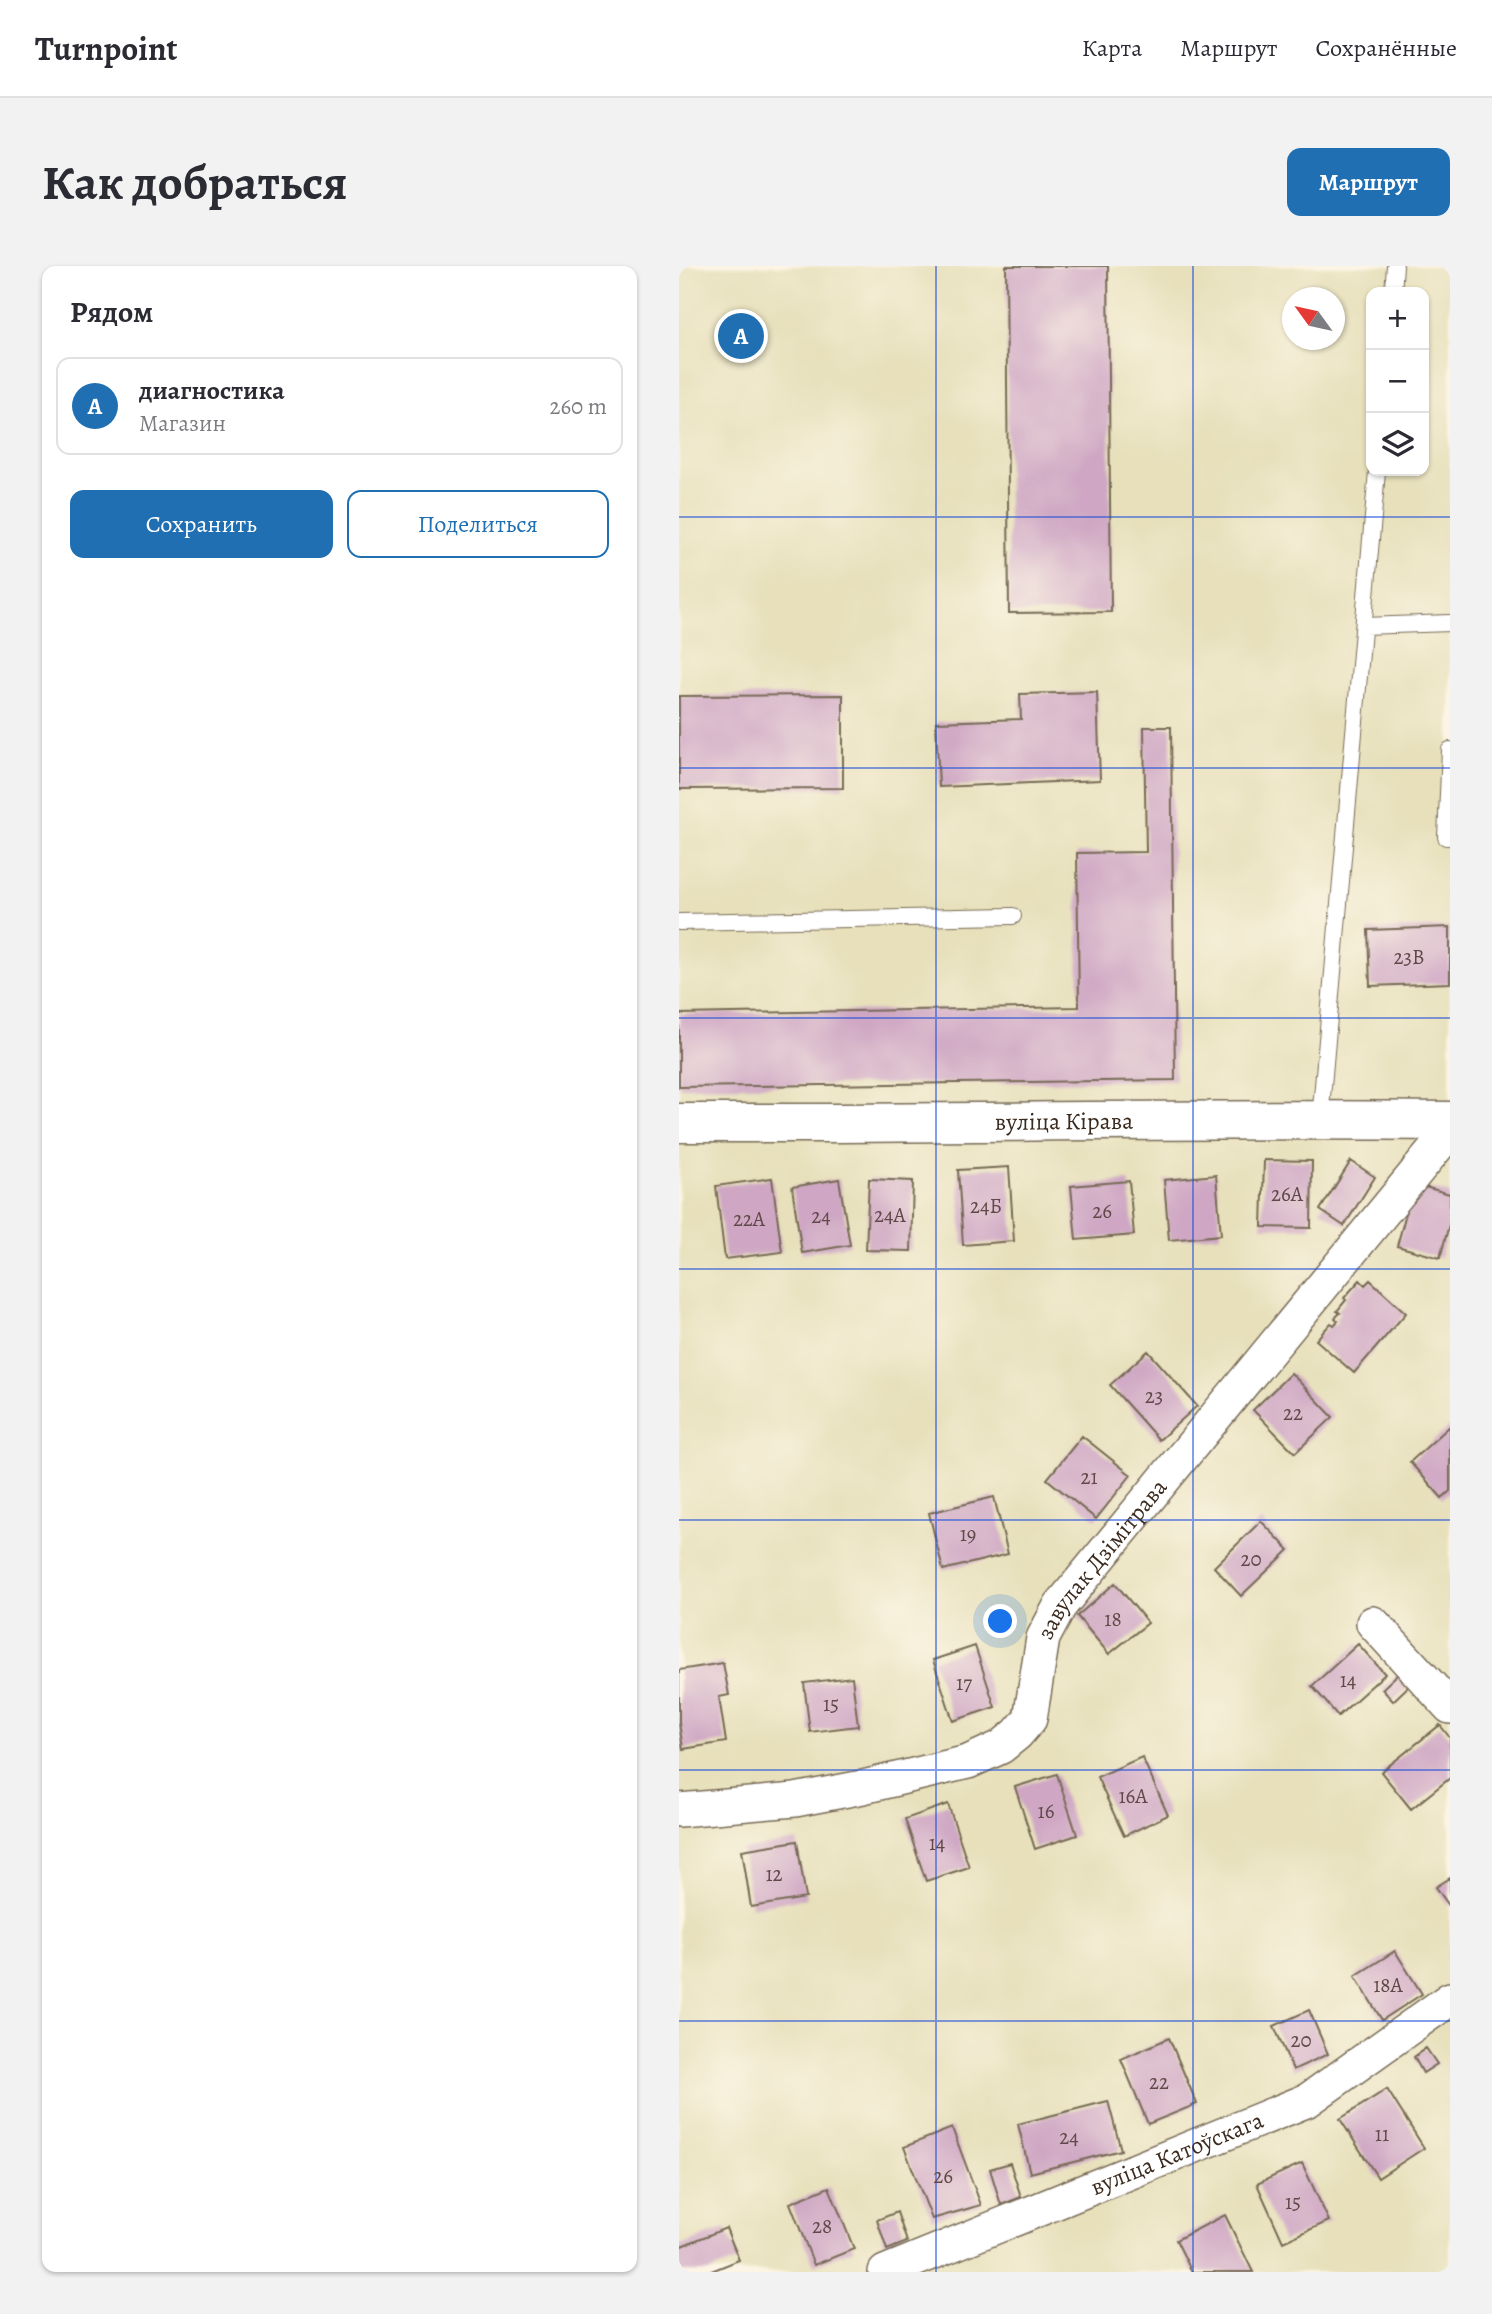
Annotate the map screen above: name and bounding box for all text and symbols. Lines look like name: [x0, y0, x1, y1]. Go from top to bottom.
text: Turnpoint: [35, 26, 177, 71]
text: Карта: [1082, 32, 1142, 64]
text: Маршрут: [1180, 32, 1278, 64]
text: Сохранённые: [1316, 32, 1457, 64]
button: Маршрут: [1287, 148, 1450, 216]
text: Как добраться: [42, 149, 348, 216]
north arrow: [1282, 287, 1345, 350]
map controls: [1366, 287, 1429, 476]
button: +: [1366, 287, 1429, 350]
text: Рядом: [70, 292, 153, 332]
pin: A: [718, 310, 764, 362]
button: −: [1366, 350, 1429, 413]
text: диагностика: [139, 373, 284, 408]
text: A: [88, 391, 102, 422]
text: 260 m: [549, 391, 607, 422]
text: Магазин: [139, 408, 226, 439]
button: layers: [1366, 413, 1429, 476]
button: Сохранить: [70, 490, 333, 558]
button: Поделиться: [347, 490, 609, 558]
house number: 23В: [1393, 943, 1425, 971]
street label: вуліца Кірава: [995, 1105, 1133, 1138]
house number: 26А: [1271, 1180, 1304, 1208]
house number: 24Б: [970, 1192, 1002, 1220]
house number: 26: [1092, 1197, 1112, 1225]
house number: 24А: [874, 1201, 907, 1229]
house number: 24: [811, 1202, 831, 1230]
house number: 22А: [733, 1205, 766, 1233]
house number: 23: [1145, 1382, 1163, 1410]
house number: 22: [1283, 1399, 1303, 1427]
house number: 21: [1080, 1463, 1098, 1491]
street label: завулак Дзімітрава: [1029, 1472, 1174, 1645]
house number: 19: [960, 1520, 976, 1548]
house number: 20: [1240, 1545, 1262, 1573]
your location: [983, 1604, 1017, 1638]
house number: 18: [1104, 1605, 1122, 1633]
house number: 14: [1340, 1666, 1356, 1694]
house number: 17: [956, 1669, 972, 1697]
house number: 15: [823, 1690, 839, 1718]
house number: 16А: [1118, 1782, 1148, 1810]
house number: 16: [1038, 1797, 1055, 1825]
house number: 14: [929, 1829, 945, 1857]
house number: 12: [765, 1860, 783, 1888]
house number: 18А: [1373, 1971, 1404, 1999]
house number: 20: [1290, 2026, 1312, 2054]
house number: 22: [1149, 2068, 1169, 2096]
street label: вуліца Катоўскага: [1086, 2104, 1268, 2203]
house number: 11: [1375, 2120, 1389, 2148]
house number: 24: [1059, 2123, 1079, 2151]
house number: 26: [933, 2162, 953, 2190]
house number: 15: [1285, 2188, 1301, 2216]
house number: 28: [812, 2212, 832, 2240]

